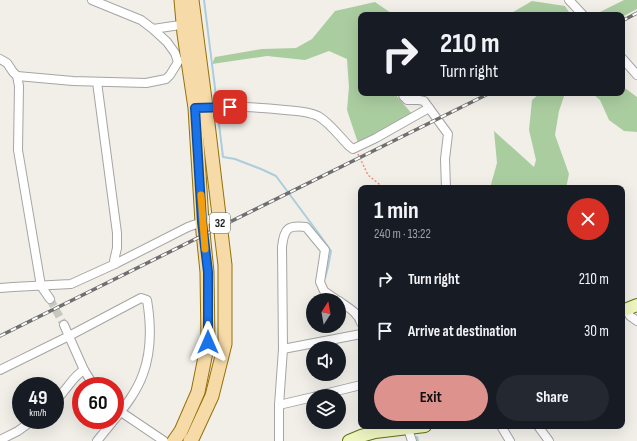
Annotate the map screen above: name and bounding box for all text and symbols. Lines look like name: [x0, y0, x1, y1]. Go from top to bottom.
text: 210 m: [440, 27, 500, 60]
icon: right: [374, 28, 426, 80]
text: Turn right: [440, 61, 498, 82]
pin: [213, 90, 247, 124]
icon: arrive: [219, 96, 241, 118]
text: 1 min: [374, 196, 419, 225]
button: close: [567, 198, 609, 240]
road number: 32: [210, 213, 230, 233]
text: 240 m · 13:22: [374, 226, 431, 242]
icon: right: [374, 268, 396, 290]
text: Turn right: [408, 270, 460, 289]
text: 210 m: [579, 270, 609, 289]
north arrow: [306, 293, 346, 333]
map controls: [306, 293, 346, 429]
icon: arrive: [374, 320, 396, 342]
position arrow: [187, 321, 229, 363]
text: Arrive at destination: [408, 322, 517, 341]
text: 30 m: [584, 322, 609, 341]
button: sound: [306, 341, 346, 381]
button: Exit: [374, 375, 488, 421]
button: Share: [496, 375, 609, 421]
speed limit sign: 60: [72, 377, 124, 429]
text: 49: [29, 386, 47, 410]
button: layers: [306, 389, 346, 429]
text: km/h: [29, 407, 47, 419]

